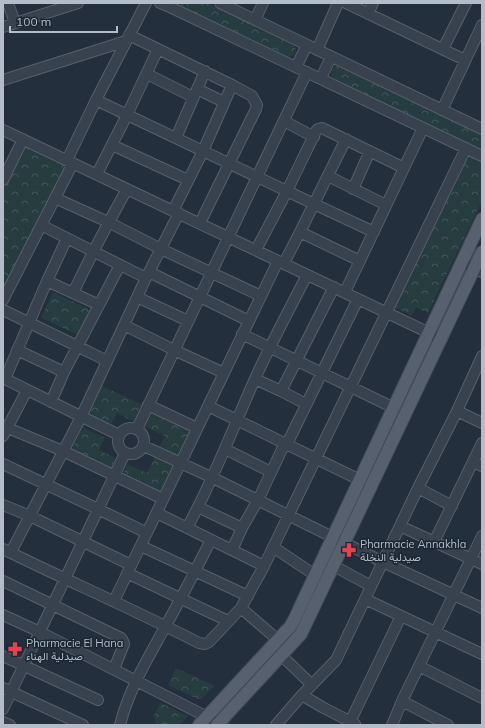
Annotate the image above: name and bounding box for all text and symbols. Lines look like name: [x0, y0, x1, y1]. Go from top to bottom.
scale bar: [10, 8, 117, 34]
text: 100 m: [16, 14, 51, 29]
place label: Pharmacie Annakhla صيدلية النخلة: [360, 537, 466, 564]
pharmacy icon: Pharmacie Annakhla صيدلية النخلة: [341, 542, 357, 558]
place label: Pharmacie El Hana صيدلية الهناء: [26, 636, 123, 663]
pharmacy icon: Pharmacie El Hana صيدلية الهناء: [7, 641, 23, 657]

